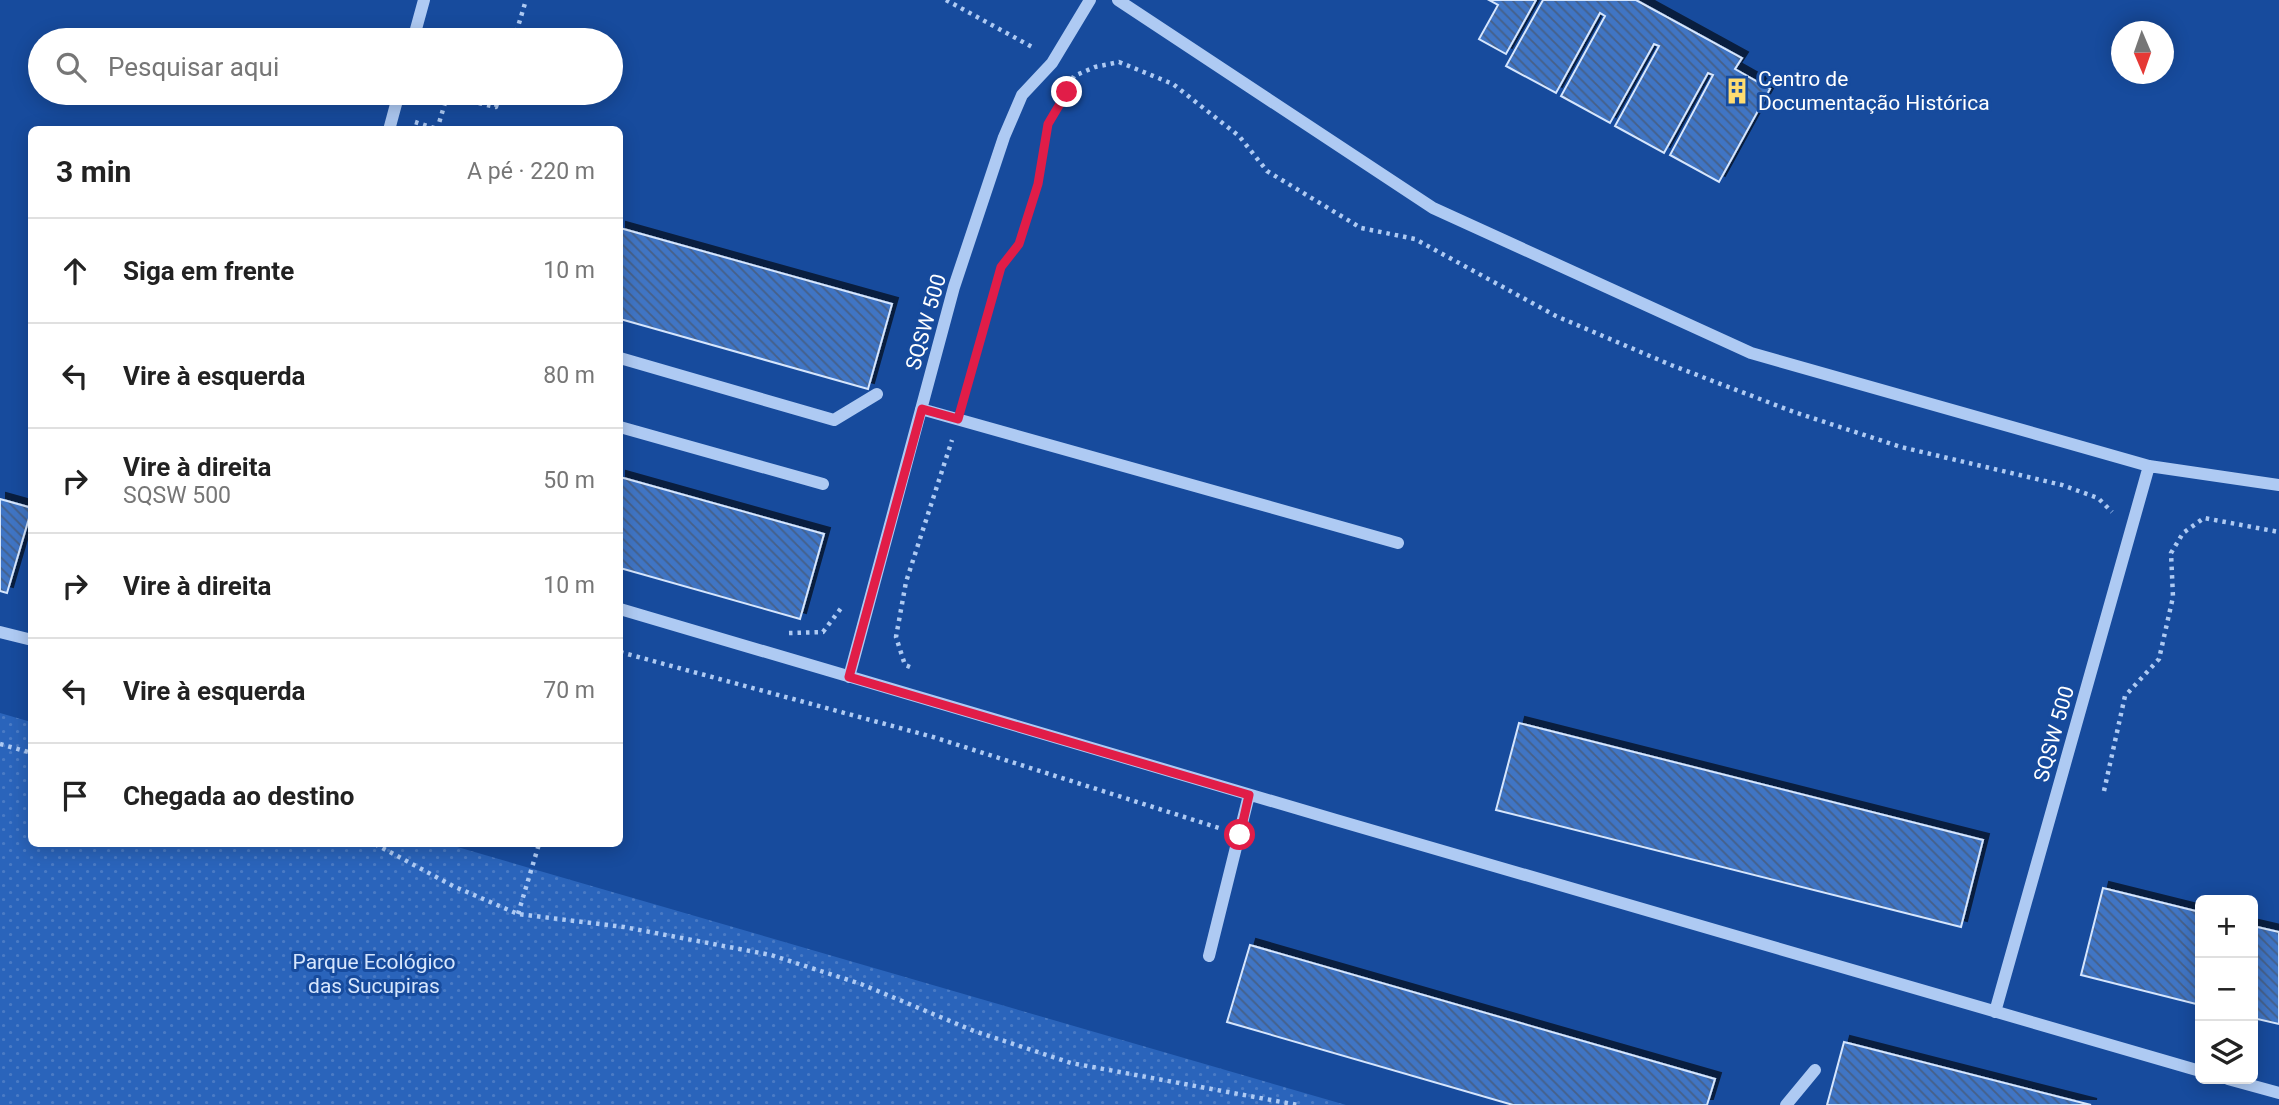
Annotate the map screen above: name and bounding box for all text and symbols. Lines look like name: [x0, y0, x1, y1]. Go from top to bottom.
north arrow: [2111, 21, 2174, 84]
search box: [28, 28, 623, 105]
icon: search: [52, 48, 90, 86]
text: Pesquisar aqui: [108, 52, 279, 82]
place label: Centro de Documentação Histórica: [1758, 67, 1990, 115]
route end: [1051, 76, 1082, 107]
building icon: Centro de Documentação Histórica: [1722, 76, 1752, 106]
text: 3 min: [56, 154, 131, 189]
text: A pé · 220 m: [467, 158, 595, 185]
icon: ahead: [56, 252, 94, 290]
text: Siga em frente: [123, 256, 294, 286]
text: 10 m: [543, 257, 595, 284]
street label: SQSW 500: [901, 271, 951, 373]
icon: left: [56, 357, 94, 395]
text: Vire à esquerda: [123, 361, 306, 391]
text: 80 m: [543, 362, 595, 389]
text: Vire à direita: [123, 452, 271, 482]
icon: right: [56, 462, 94, 500]
text: 50 m: [543, 467, 595, 494]
text: SQSW 500: [123, 482, 231, 509]
icon: right: [56, 567, 94, 605]
text: Vire à direita: [123, 571, 271, 601]
text: 10 m: [543, 572, 595, 599]
icon: left: [56, 672, 94, 710]
text: Vire à esquerda: [123, 676, 306, 706]
text: 70 m: [543, 677, 595, 704]
street label: SQSW 500: [2029, 683, 2079, 785]
icon: arrive: [56, 777, 94, 815]
text: Chegada ao destino: [123, 781, 354, 811]
route start: [1224, 819, 1255, 850]
map controls: [2195, 895, 2258, 1084]
button: +: [2195, 895, 2258, 958]
park label: Parque Ecológico das Sucupiras: [293, 950, 456, 998]
button: −: [2195, 958, 2258, 1021]
button: layers: [2195, 1021, 2258, 1084]

